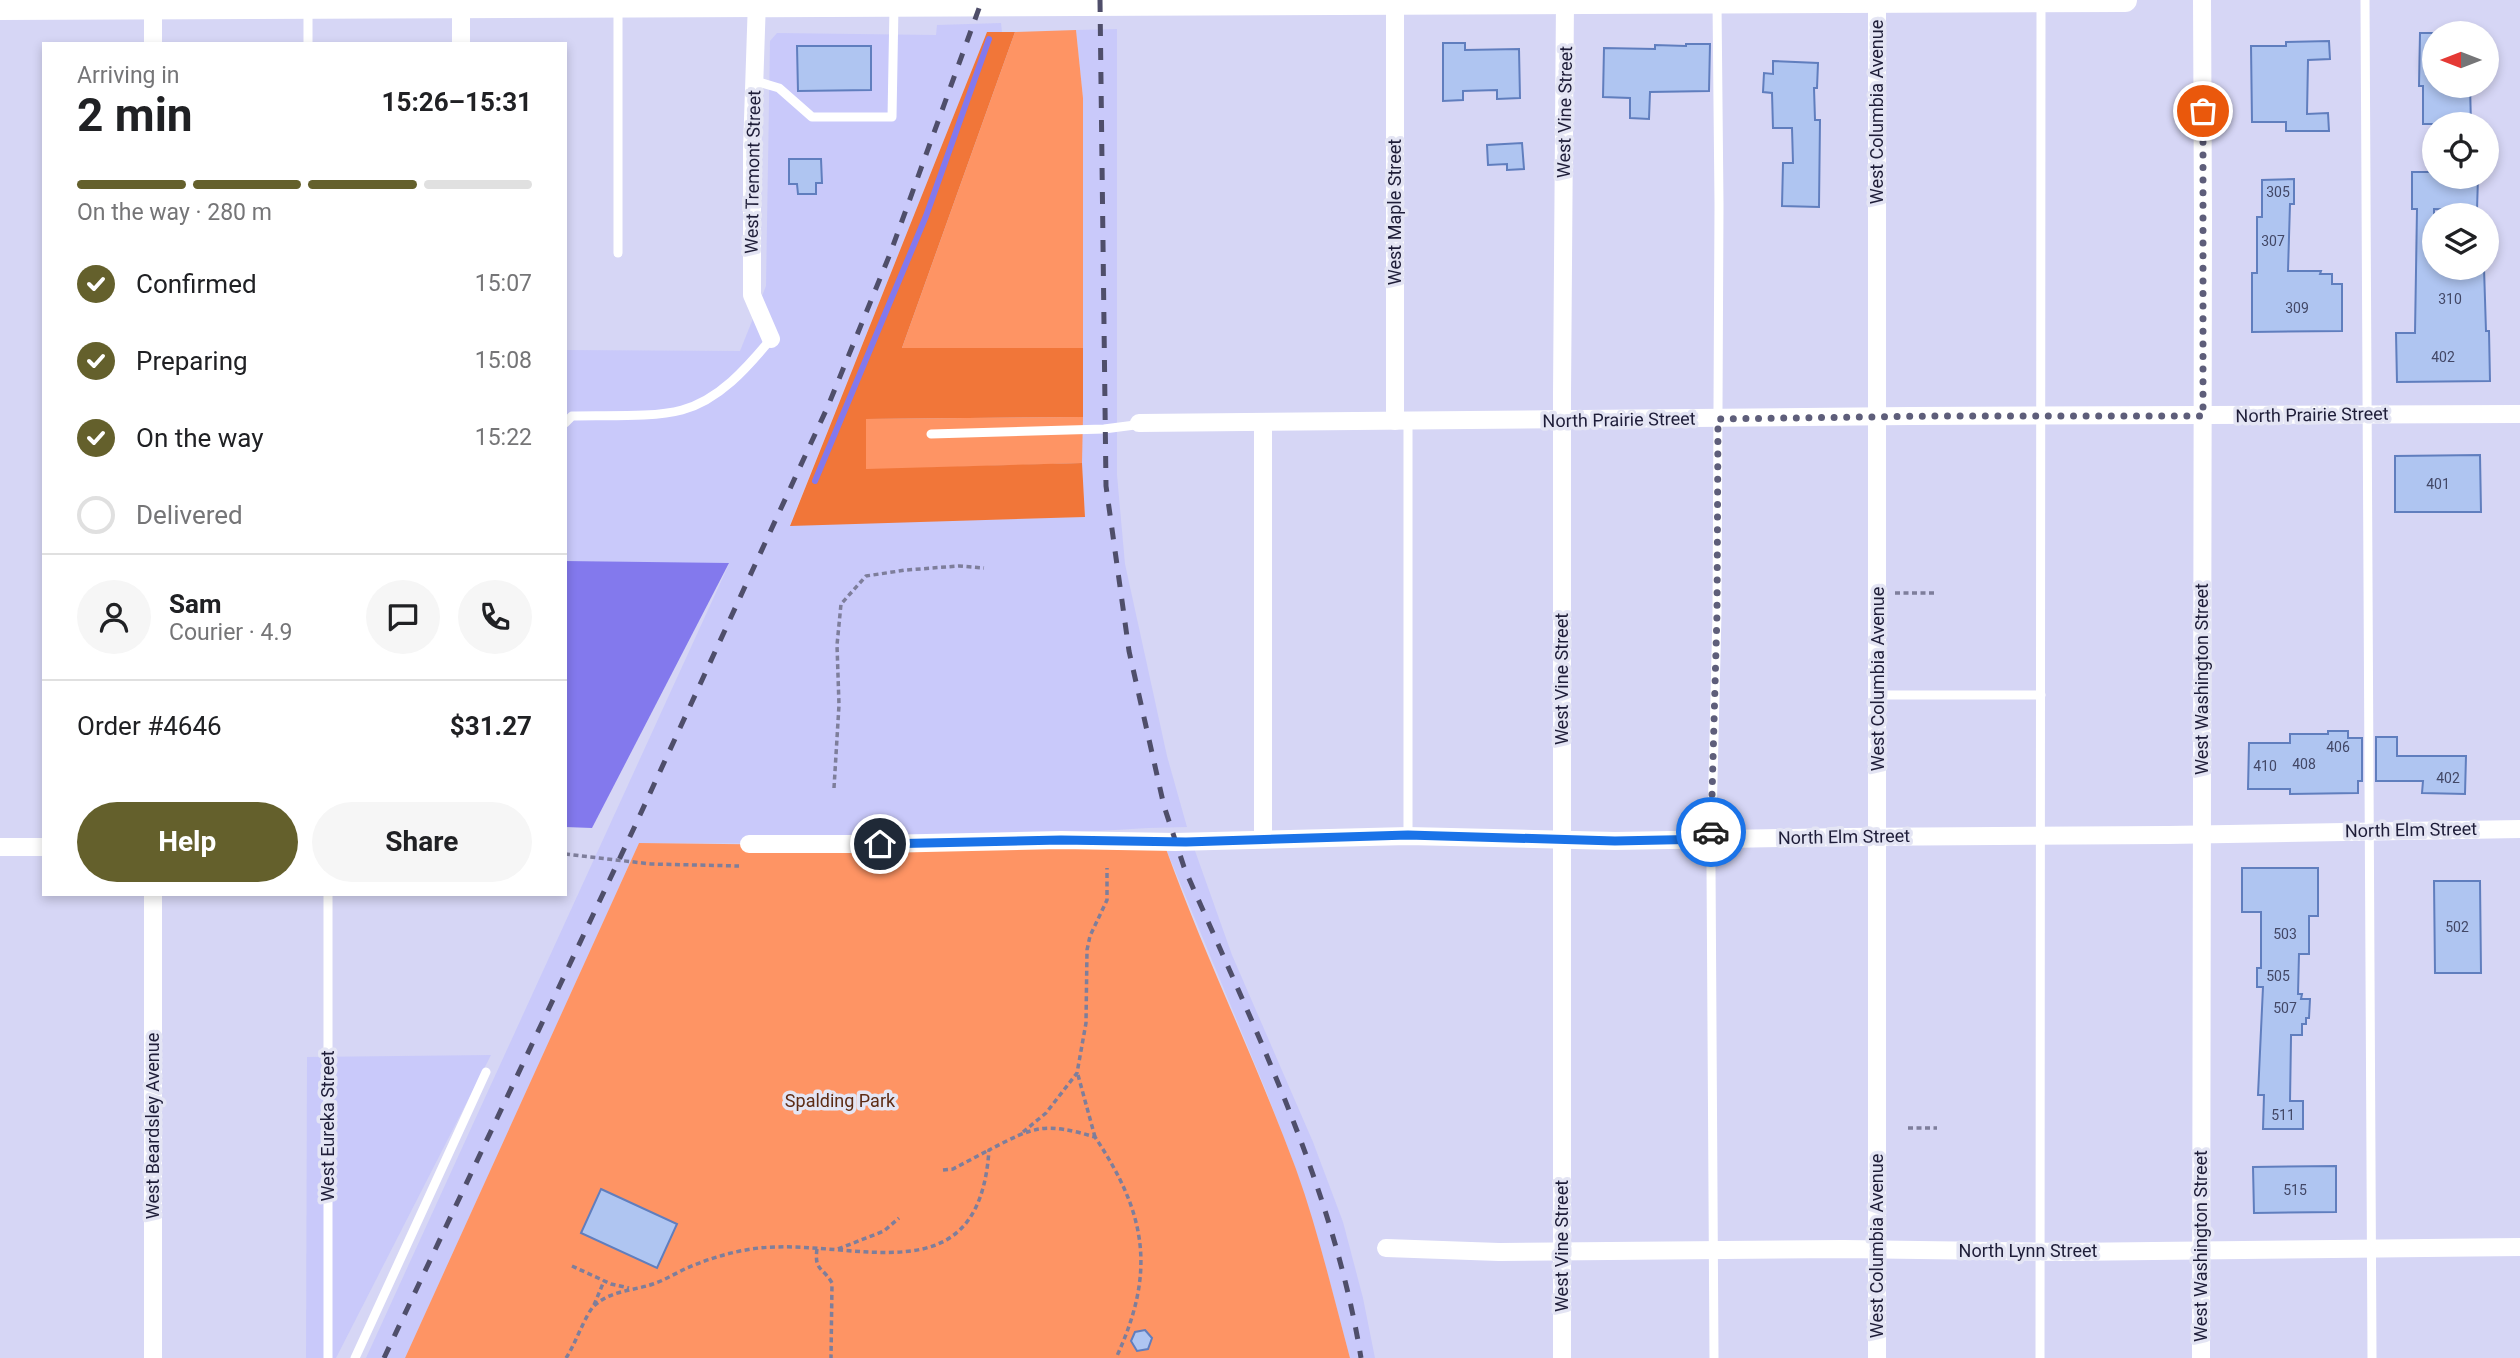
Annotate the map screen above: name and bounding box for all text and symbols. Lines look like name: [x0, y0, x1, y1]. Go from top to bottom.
street label: West Columbia Avenue: [1866, 20, 1887, 204]
north arrow: [2422, 21, 2499, 98]
map controls: [2422, 21, 2499, 280]
street label: West Vine Street: [1553, 46, 1576, 178]
text: Arriving in: [77, 62, 180, 89]
pin: [2173, 81, 2233, 141]
text: 15:26–15:31: [382, 87, 532, 117]
text: 2 min: [77, 88, 193, 142]
street label: West Tremont Street: [741, 90, 764, 254]
icon: bag: [2184, 92, 2222, 130]
button: locate: [2422, 112, 2499, 189]
street label: West Maple Street: [1384, 139, 1405, 285]
house number: 305: [2266, 184, 2290, 200]
text: On the way · 280 m: [77, 199, 272, 226]
button: layers: [2422, 203, 2499, 280]
house number: 307: [2261, 233, 2285, 249]
icon: check: [77, 265, 115, 303]
text: Confirmed: [136, 269, 257, 299]
text: 15:07: [475, 270, 532, 297]
house number: 310: [2438, 291, 2462, 307]
house number: 309: [2285, 300, 2309, 316]
icon: check: [77, 342, 115, 380]
text: Preparing: [136, 346, 248, 376]
text: 15:08: [475, 347, 532, 374]
house number: 402: [2431, 349, 2455, 365]
street label: North Prairie Street: [2235, 403, 2389, 426]
street label: North Prairie Street: [1542, 408, 1696, 431]
icon: check: [77, 419, 115, 457]
text: On the way: [136, 423, 264, 453]
text: 15:22: [475, 424, 532, 451]
house number: 401: [2426, 476, 2450, 492]
text: Delivered: [136, 500, 243, 530]
button: person: [77, 580, 151, 654]
button: chat: [366, 580, 440, 654]
button: phone: [458, 580, 532, 654]
street label: West Washington Street: [2191, 583, 2212, 775]
street label: West Columbia Avenue: [1867, 587, 1888, 771]
text: Sam: [169, 589, 221, 619]
street label: West Vine Street: [1551, 613, 1572, 745]
text: Courier · 4.9: [169, 619, 292, 646]
text: Order #4646: [77, 711, 222, 741]
text: $31.27: [450, 711, 532, 741]
house number: 406: [2326, 739, 2350, 755]
house number: 408: [2292, 756, 2316, 772]
house number: 410: [2253, 758, 2277, 774]
house number: 402: [2436, 770, 2460, 786]
courier: [1676, 797, 1746, 867]
button: Help: [77, 802, 298, 882]
button: Share: [312, 802, 532, 882]
icon: car: [1692, 813, 1730, 851]
pin: [850, 814, 910, 874]
street label: North Elm Street: [2345, 818, 2477, 841]
icon: home: [861, 825, 899, 863]
street label: North Elm Street: [1778, 825, 1910, 848]
house number: 502: [2445, 919, 2469, 935]
house number: 503: [2273, 926, 2297, 942]
house number: 505: [2266, 968, 2290, 984]
house number: 507: [2273, 1000, 2297, 1016]
street label: West Beardsley Avenue: [142, 1033, 163, 1219]
street label: West Eureka Street: [317, 1050, 338, 1202]
park label: Spalding Park: [785, 1090, 896, 1111]
house number: 511: [2271, 1107, 2295, 1123]
street label: West Washington Street: [2190, 1150, 2211, 1342]
street label: West Columbia Avenue: [1866, 1154, 1887, 1338]
street label: West Vine Street: [1551, 1180, 1572, 1312]
house number: 515: [2283, 1182, 2307, 1198]
street label: North Lynn Street: [1959, 1240, 2098, 1261]

